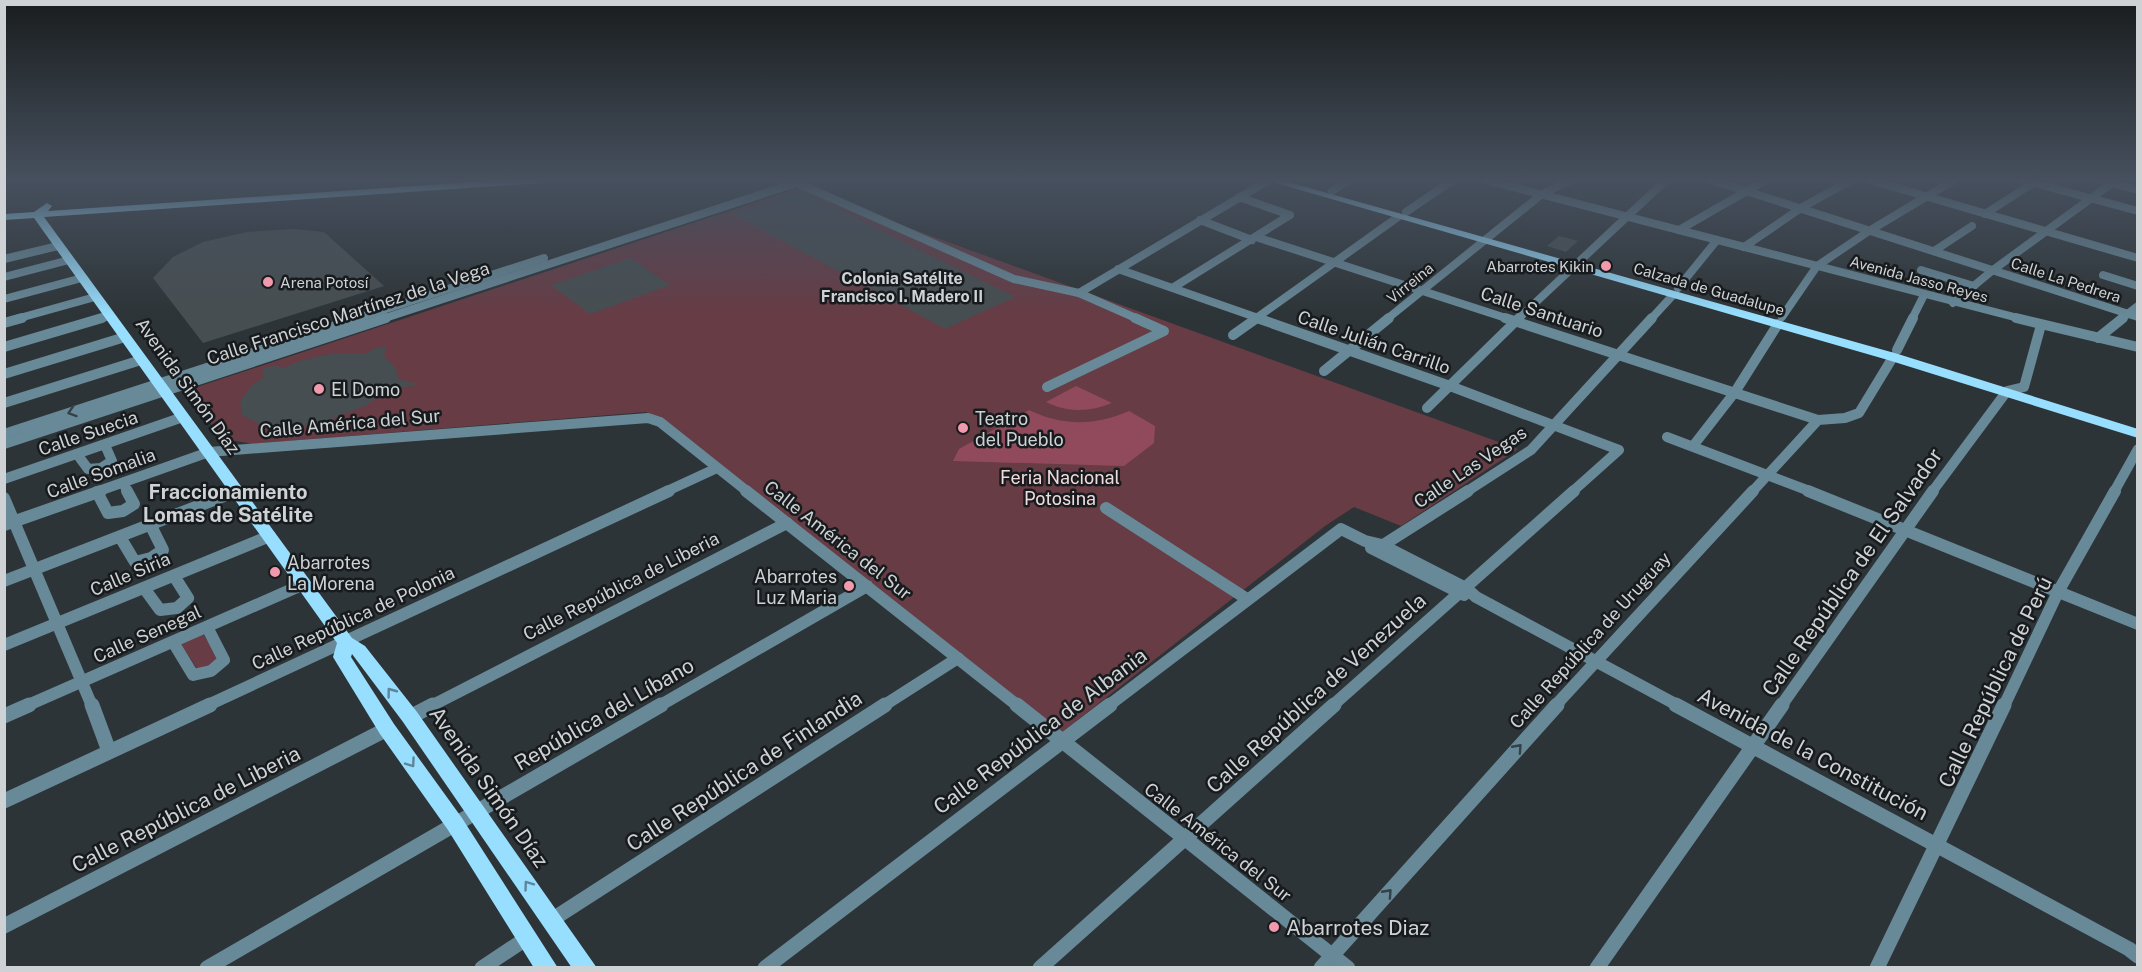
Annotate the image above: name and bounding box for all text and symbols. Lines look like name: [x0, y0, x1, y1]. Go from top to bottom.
street label: Avenida Jasso Reyes: [1848, 252, 1990, 306]
street label: Calle La Pedrera: [2009, 254, 2123, 306]
street label: Calle Francisco Martínez de la Vega: [204, 257, 492, 369]
place label: Abarrotes Kikin: [1486, 258, 1594, 275]
street label: Virreina: [1383, 259, 1437, 307]
marker: Abarrotes Kikin: [1599, 259, 1613, 273]
street label: Calzada de Guadalupe: [1632, 259, 1786, 319]
district label: Colonia Satélite Francisco I. Madero II: [821, 269, 983, 306]
place label: Arena Potosí: [280, 274, 369, 291]
marker: Arena Potosí: [261, 275, 275, 289]
street label: Calle Santuario: [1478, 282, 1606, 342]
street label: Calle Julián Carrillo: [1295, 306, 1453, 378]
street label: Avenida Simón Díaz: [132, 314, 244, 458]
place label: El Domo: [331, 379, 400, 400]
marker: El Domo: [312, 382, 326, 396]
one-way arrow: [67, 405, 78, 417]
street label: Calle América del Sur: [259, 405, 441, 441]
street label: Calle Suecia: [36, 406, 140, 460]
place label: Teatro del Pueblo: [975, 408, 1064, 450]
marker: Teatro del Pueblo: [956, 421, 970, 435]
street label: Calle Las Vegas: [1410, 422, 1530, 512]
street label: Calle República de El Salvador: [1757, 443, 1947, 701]
street label: Calle Somalia: [44, 444, 158, 502]
park label: Feria Nacional Potosina: [1000, 467, 1120, 509]
street label: Calle América del Sur: [760, 476, 916, 604]
district label: Fraccionamiento Lomas de Satélite: [143, 480, 313, 527]
street label: Calle República de Liberia: [520, 527, 722, 645]
street label: Calle República de Uruguay: [1505, 547, 1675, 733]
street label: Calle Siria: [87, 548, 173, 600]
place label: Abarrotes La Morena: [287, 552, 375, 594]
street label: Calle República de Polonia: [248, 562, 458, 674]
marker: Abarrotes La Morena: [268, 565, 282, 579]
place label: Abarrotes Luz Maria: [754, 566, 837, 608]
street label: Calle República de Perú: [1933, 572, 2057, 792]
marker: Abarrotes Luz Maria: [842, 579, 856, 593]
street label: Calle República de Venezuela: [1201, 588, 1431, 798]
street label: Calle Senegal: [90, 601, 204, 667]
street label: Calle República de Albania: [928, 643, 1152, 819]
street label: República del Líbano: [510, 652, 698, 776]
street label: Avenida de la Constitución: [1694, 683, 1932, 825]
street label: Calle República de Finlandia: [622, 685, 866, 857]
one-way arrow: [387, 688, 398, 699]
street label: Avenida Simón Díaz: [424, 702, 554, 872]
street label: Calle República de Liberia: [68, 740, 304, 878]
one-way arrow: [1511, 744, 1522, 754]
one-way arrow: [404, 756, 415, 767]
street label: Calle América del Sur: [1140, 778, 1296, 906]
one-way arrow: [525, 881, 536, 892]
one-way arrow: [1381, 889, 1392, 900]
place label: Abarrotes Diaz: [1286, 915, 1429, 940]
marker: Abarrotes Diaz: [1267, 920, 1281, 934]

